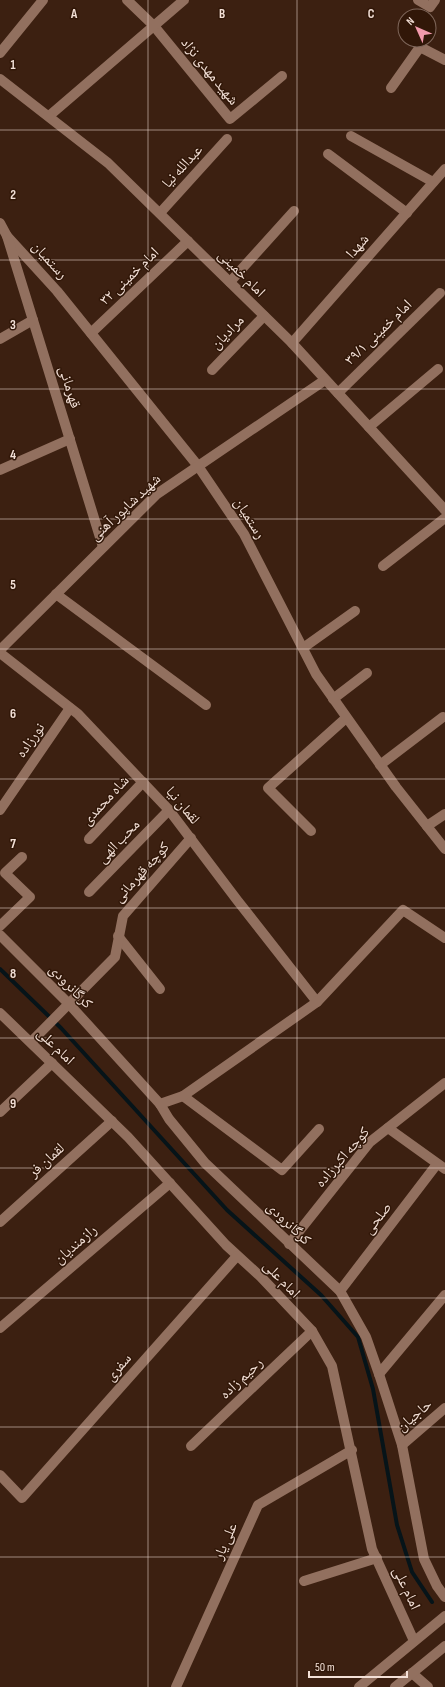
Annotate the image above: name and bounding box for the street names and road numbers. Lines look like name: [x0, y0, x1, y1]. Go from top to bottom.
street label: شهید مهدی نژاد: [177, 34, 243, 109]
street label: عبدالله نیا: [158, 140, 207, 192]
street label: شهدا: [342, 230, 373, 262]
street label: رستمیان: [27, 237, 72, 284]
street label: امام خمینی ۳۲: [96, 243, 163, 309]
street label: امام خمینی: [214, 246, 269, 301]
street label: امام خمینی ۳۹/۱: [341, 295, 416, 369]
street label: مرادیان: [206, 311, 248, 353]
street label: قهرمانی: [54, 364, 85, 411]
street label: شهید شاپور آهنی: [86, 470, 165, 545]
street label: رستمیان: [230, 494, 270, 543]
street label: نورزاده: [12, 719, 49, 762]
street label: شاه محمدی: [77, 771, 133, 829]
street label: لقمان نیا: [161, 783, 204, 828]
street label: محب الهی: [93, 815, 144, 867]
street label: کوچه قهرمانی: [109, 838, 174, 907]
street label: کرگانرودی: [45, 960, 97, 1013]
street label: امام علی: [33, 1024, 79, 1069]
street label: کوچه اکبرزاده: [311, 1123, 374, 1191]
street label: لقمان فر: [23, 1139, 68, 1182]
street label: کرگانرودی: [262, 1197, 315, 1249]
street label: صلحی: [359, 1198, 396, 1238]
street label: رازمندیان: [50, 1220, 101, 1268]
street label: امام علی: [259, 1256, 304, 1302]
street label: سفری: [101, 1349, 136, 1385]
street label: رحیم زاده: [216, 1353, 267, 1403]
street label: حاجیان: [393, 1395, 436, 1436]
street label: علی یار: [209, 1519, 242, 1564]
street label: امام علی: [388, 1564, 425, 1613]

